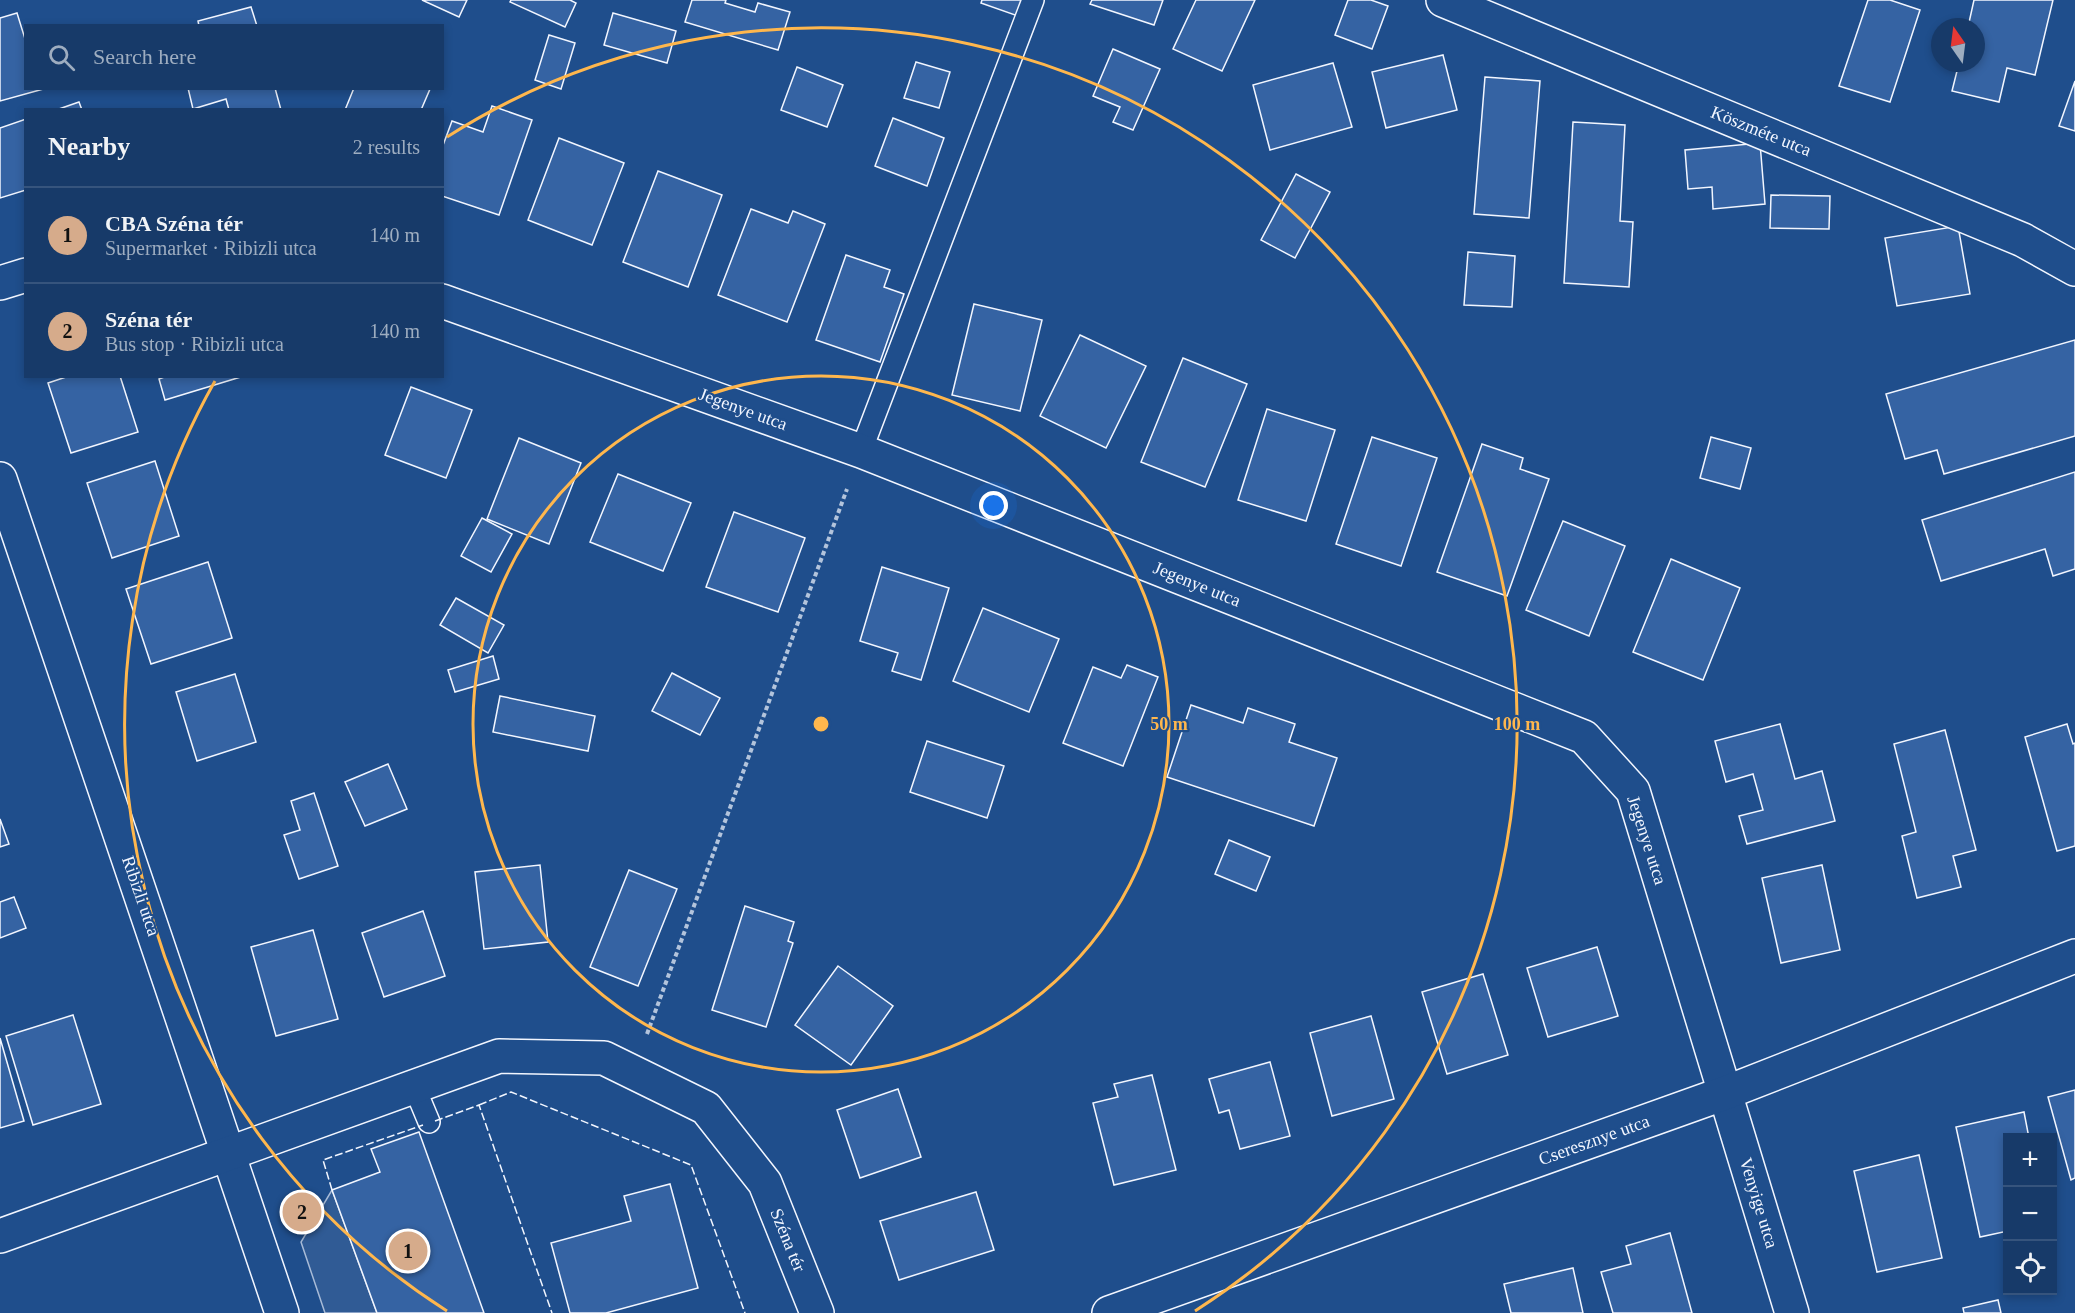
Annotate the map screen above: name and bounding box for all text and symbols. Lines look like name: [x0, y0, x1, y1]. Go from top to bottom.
north arrow: [1931, 18, 1985, 72]
search box: [24, 24, 444, 90]
icon: search: [45, 41, 78, 74]
text: Search here: [93, 44, 196, 69]
street label: Köszméte utca: [1708, 102, 1814, 160]
text: Nearby: [48, 132, 130, 161]
text: 2 results: [353, 136, 420, 158]
text: CBA Széna tér: [105, 211, 243, 236]
text: 1: [63, 224, 73, 246]
text: 140 m: [369, 224, 420, 246]
text: Supermarket · Ribizli utca: [105, 237, 317, 259]
text: Széna tér: [105, 307, 192, 332]
text: 2: [63, 320, 73, 342]
text: 140 m: [369, 320, 420, 342]
text: Bus stop · Ribizli utca: [105, 333, 284, 355]
street label: Jegenye utca: [696, 384, 790, 434]
your location: [979, 491, 1008, 520]
street label: Jegenye utca: [1150, 557, 1244, 611]
centre of rings: [811, 714, 831, 734]
text: 50 m: [1150, 714, 1188, 734]
text: 100 m: [1494, 714, 1540, 734]
street label: Jegenye utca: [1623, 793, 1671, 887]
street label: Ribizli utca: [118, 853, 164, 939]
street label: Cseresznye utca: [1536, 1111, 1652, 1169]
map controls: [2003, 1133, 2057, 1295]
button: +: [2003, 1133, 2057, 1187]
street label: Venyige utca: [1736, 1155, 1782, 1251]
button: −: [2003, 1187, 2057, 1241]
pin: 2: [282, 1190, 322, 1234]
street label: Széna tér: [766, 1205, 810, 1275]
pin: 1: [388, 1228, 428, 1274]
button: locate: [2003, 1241, 2057, 1295]

